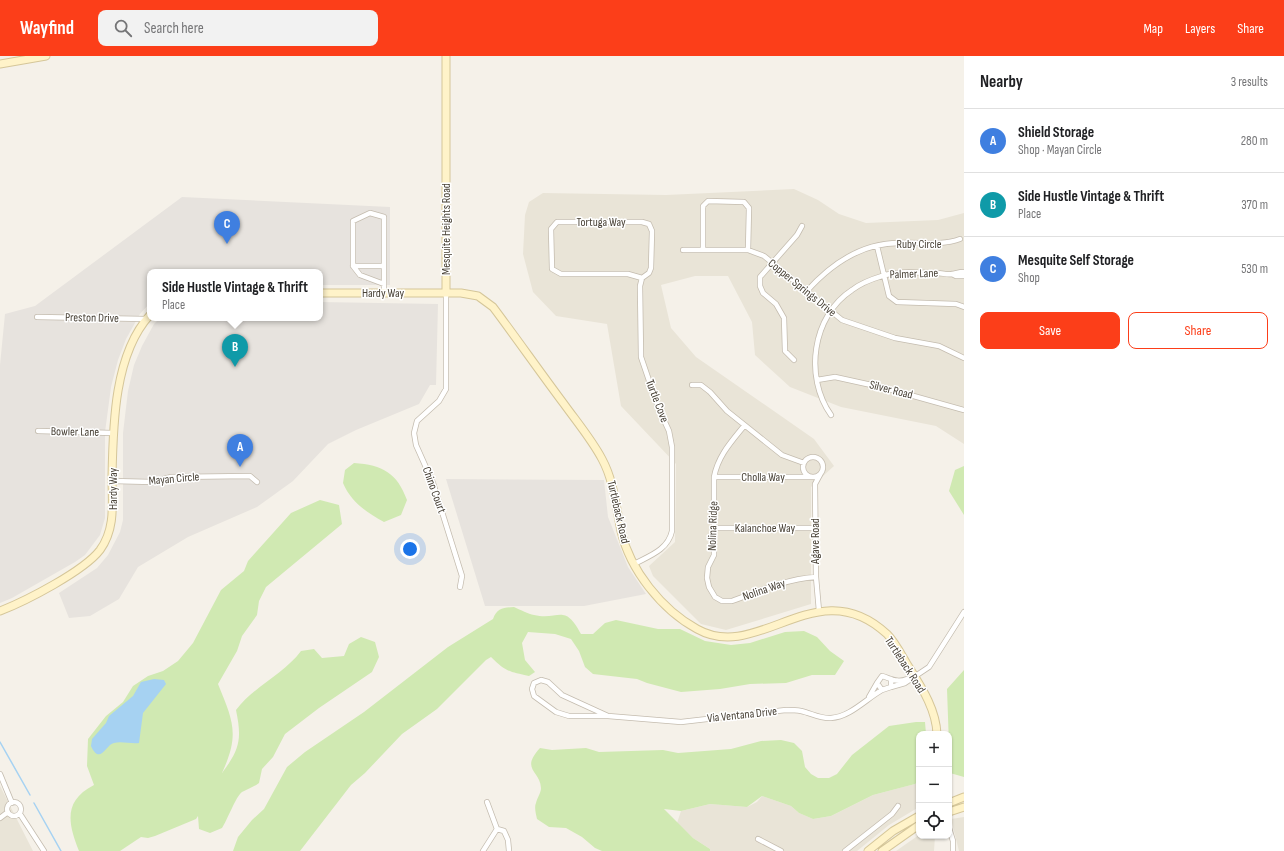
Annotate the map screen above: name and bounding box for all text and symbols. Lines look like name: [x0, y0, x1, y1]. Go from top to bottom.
search box: [98, 10, 378, 46]
text: Wayfind: [20, 17, 74, 40]
icon: search: [112, 17, 134, 39]
text: Search here: [144, 19, 204, 38]
text: Map: [1143, 20, 1163, 37]
text: Layers: [1185, 20, 1215, 37]
text: Share: [1237, 20, 1264, 37]
text: Nearby: [980, 72, 1023, 92]
text: 3 results: [1231, 74, 1268, 90]
text: Shield Storage: [1018, 123, 1094, 142]
text: A: [990, 133, 996, 149]
text: 280 m: [1241, 133, 1268, 149]
text: Shop · Mayan Circle: [1018, 142, 1102, 158]
street label: Mesquite Heights Road: [439, 183, 454, 275]
text: Side Hustle Vintage & Thrift: [1018, 187, 1164, 206]
text: B: [990, 197, 996, 213]
text: 370 m: [1241, 197, 1268, 213]
text: Place: [1018, 206, 1041, 222]
pin: C: [214, 211, 240, 244]
street label: Tortuga Way: [576, 215, 626, 230]
street label: Ruby Circle: [896, 237, 942, 252]
text: Mesquite Self Storage: [1018, 251, 1134, 270]
street label: Copper Springs Drive: [765, 256, 839, 320]
text: C: [990, 261, 996, 277]
text: 530 m: [1241, 261, 1268, 277]
street label: Palmer Lane: [889, 266, 939, 282]
popup: [147, 269, 323, 321]
text: Shop: [1018, 270, 1040, 286]
text: Side Hustle Vintage & Thrift: [162, 278, 308, 297]
street label: Hardy Way: [362, 286, 404, 301]
text: Place: [162, 297, 185, 313]
street label: Preston Drive: [65, 310, 119, 326]
button: Save: [980, 312, 1120, 349]
button: Share: [1128, 312, 1268, 349]
pin: B: [222, 334, 248, 367]
street label: Turtle Cove: [642, 377, 672, 425]
street label: Silver Road: [868, 377, 914, 403]
street label: Bowler Lane: [51, 424, 100, 440]
pin: A: [227, 434, 253, 467]
street label: Chino Court: [419, 465, 449, 516]
street label: Hardy Way: [106, 468, 121, 510]
street label: Mayan Circle: [148, 469, 200, 489]
street label: Cholla Way: [741, 470, 785, 485]
street label: Turtleback Road: [603, 479, 633, 545]
street label: Nolina Ridge: [705, 501, 721, 551]
street label: Agave Road: [808, 518, 823, 565]
street label: Kalanchoe Way: [735, 521, 796, 536]
your location: [400, 539, 420, 559]
street label: Nolina Way: [741, 576, 788, 604]
street label: Turtleback Road: [881, 634, 929, 696]
street label: Via Ventana Drive: [706, 704, 778, 726]
map controls: [916, 731, 952, 839]
button: +: [916, 731, 952, 767]
button: −: [916, 767, 952, 803]
button: locate: [916, 803, 952, 839]

